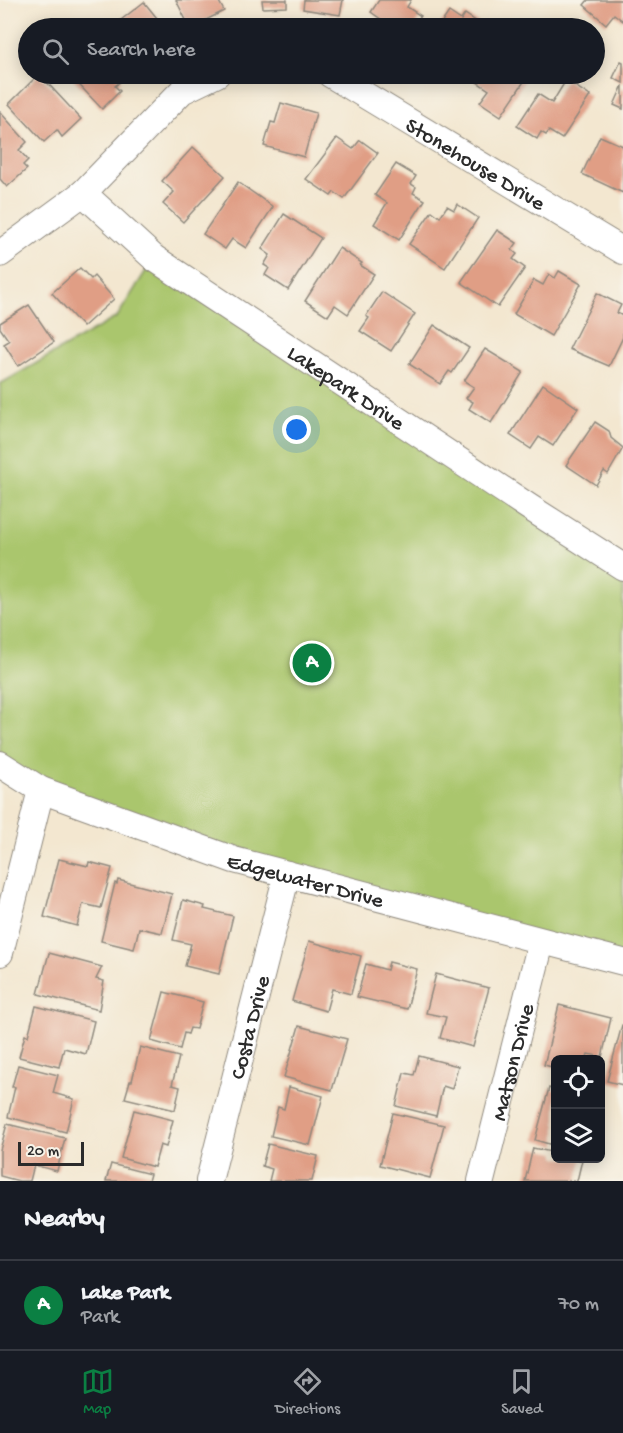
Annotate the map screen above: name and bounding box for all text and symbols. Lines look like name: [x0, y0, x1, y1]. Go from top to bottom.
search box: [18, 18, 605, 84]
icon: search: [39, 35, 72, 68]
text: Search here: [87, 38, 195, 64]
street label: Stonehouse Drive: [400, 114, 549, 218]
street label: Lakepark Drive: [281, 341, 409, 438]
your location: [282, 415, 311, 444]
pin: A: [292, 640, 332, 686]
street label: Edgewater Drive: [223, 850, 387, 916]
street label: Costa Drive: [226, 973, 278, 1082]
street label: Matson Drive: [488, 1001, 542, 1124]
map controls: [551, 1055, 605, 1163]
button: locate: [551, 1055, 605, 1109]
button: layers: [551, 1109, 605, 1163]
scale bar: [18, 1139, 84, 1166]
text: 20 m: [27, 1143, 59, 1162]
text: Nearby: [24, 1205, 105, 1236]
text: Lake Park: [81, 1281, 170, 1307]
text: A: [38, 1294, 49, 1317]
text: 70 m: [558, 1294, 599, 1317]
text: Park: [81, 1307, 119, 1330]
tab: Map: [81, 1365, 114, 1420]
tab: Directions: [275, 1365, 340, 1420]
tab: Saved: [501, 1365, 542, 1420]

